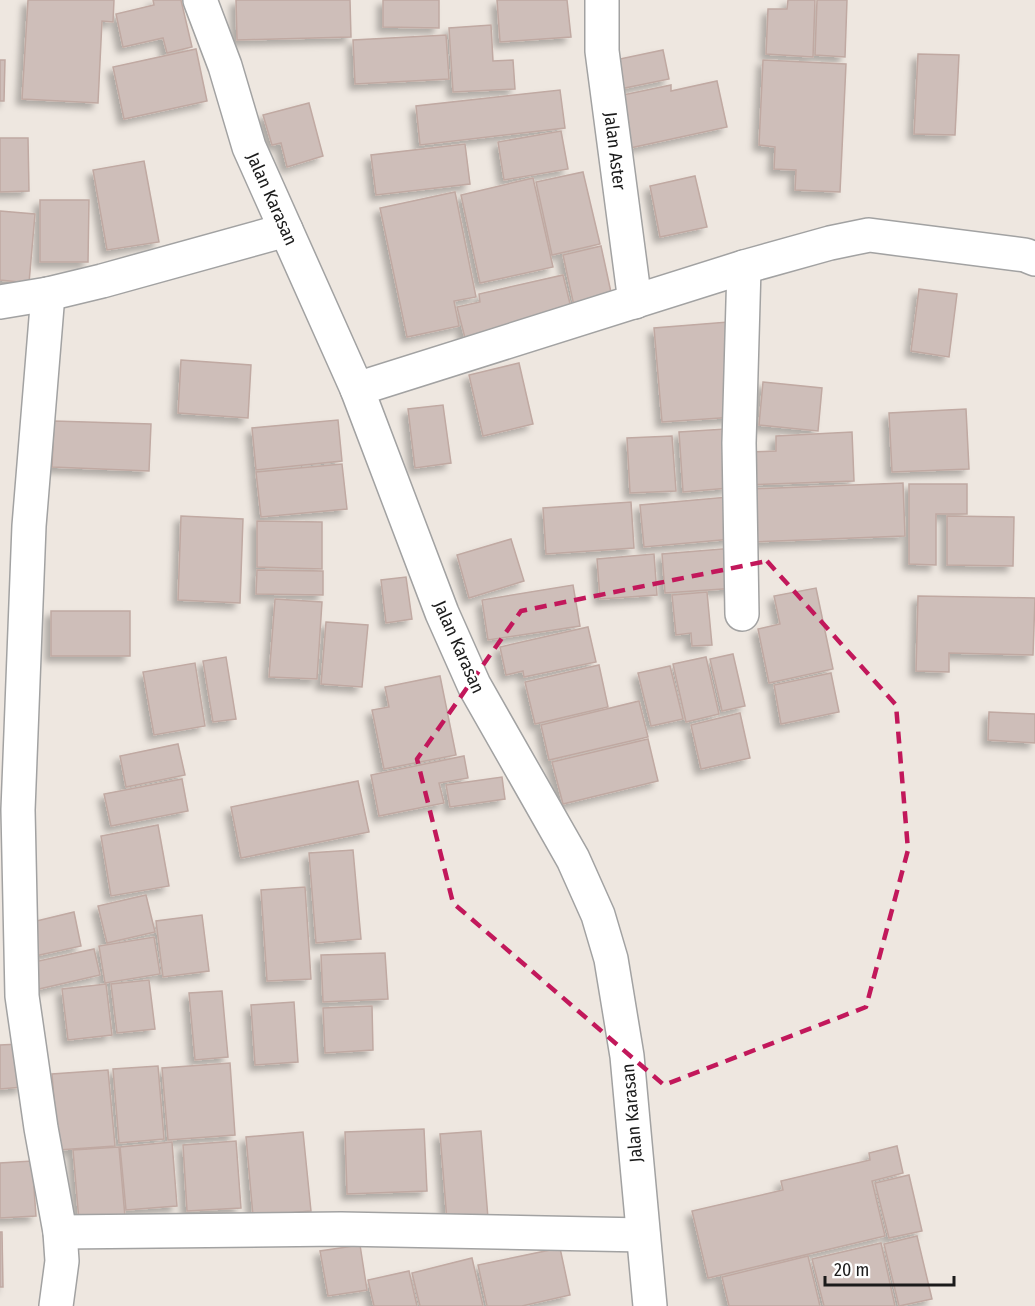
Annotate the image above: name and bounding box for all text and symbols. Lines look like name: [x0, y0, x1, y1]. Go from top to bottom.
street label: Jalan Aster: [599, 111, 631, 192]
street label: Jalan Karasan: [242, 149, 302, 249]
street label: Jalan Karasan: [429, 597, 489, 697]
street label: Jalan Karasan: [617, 1063, 647, 1163]
scale bar: [825, 1249, 954, 1287]
text: 20 m: [834, 1259, 869, 1281]

